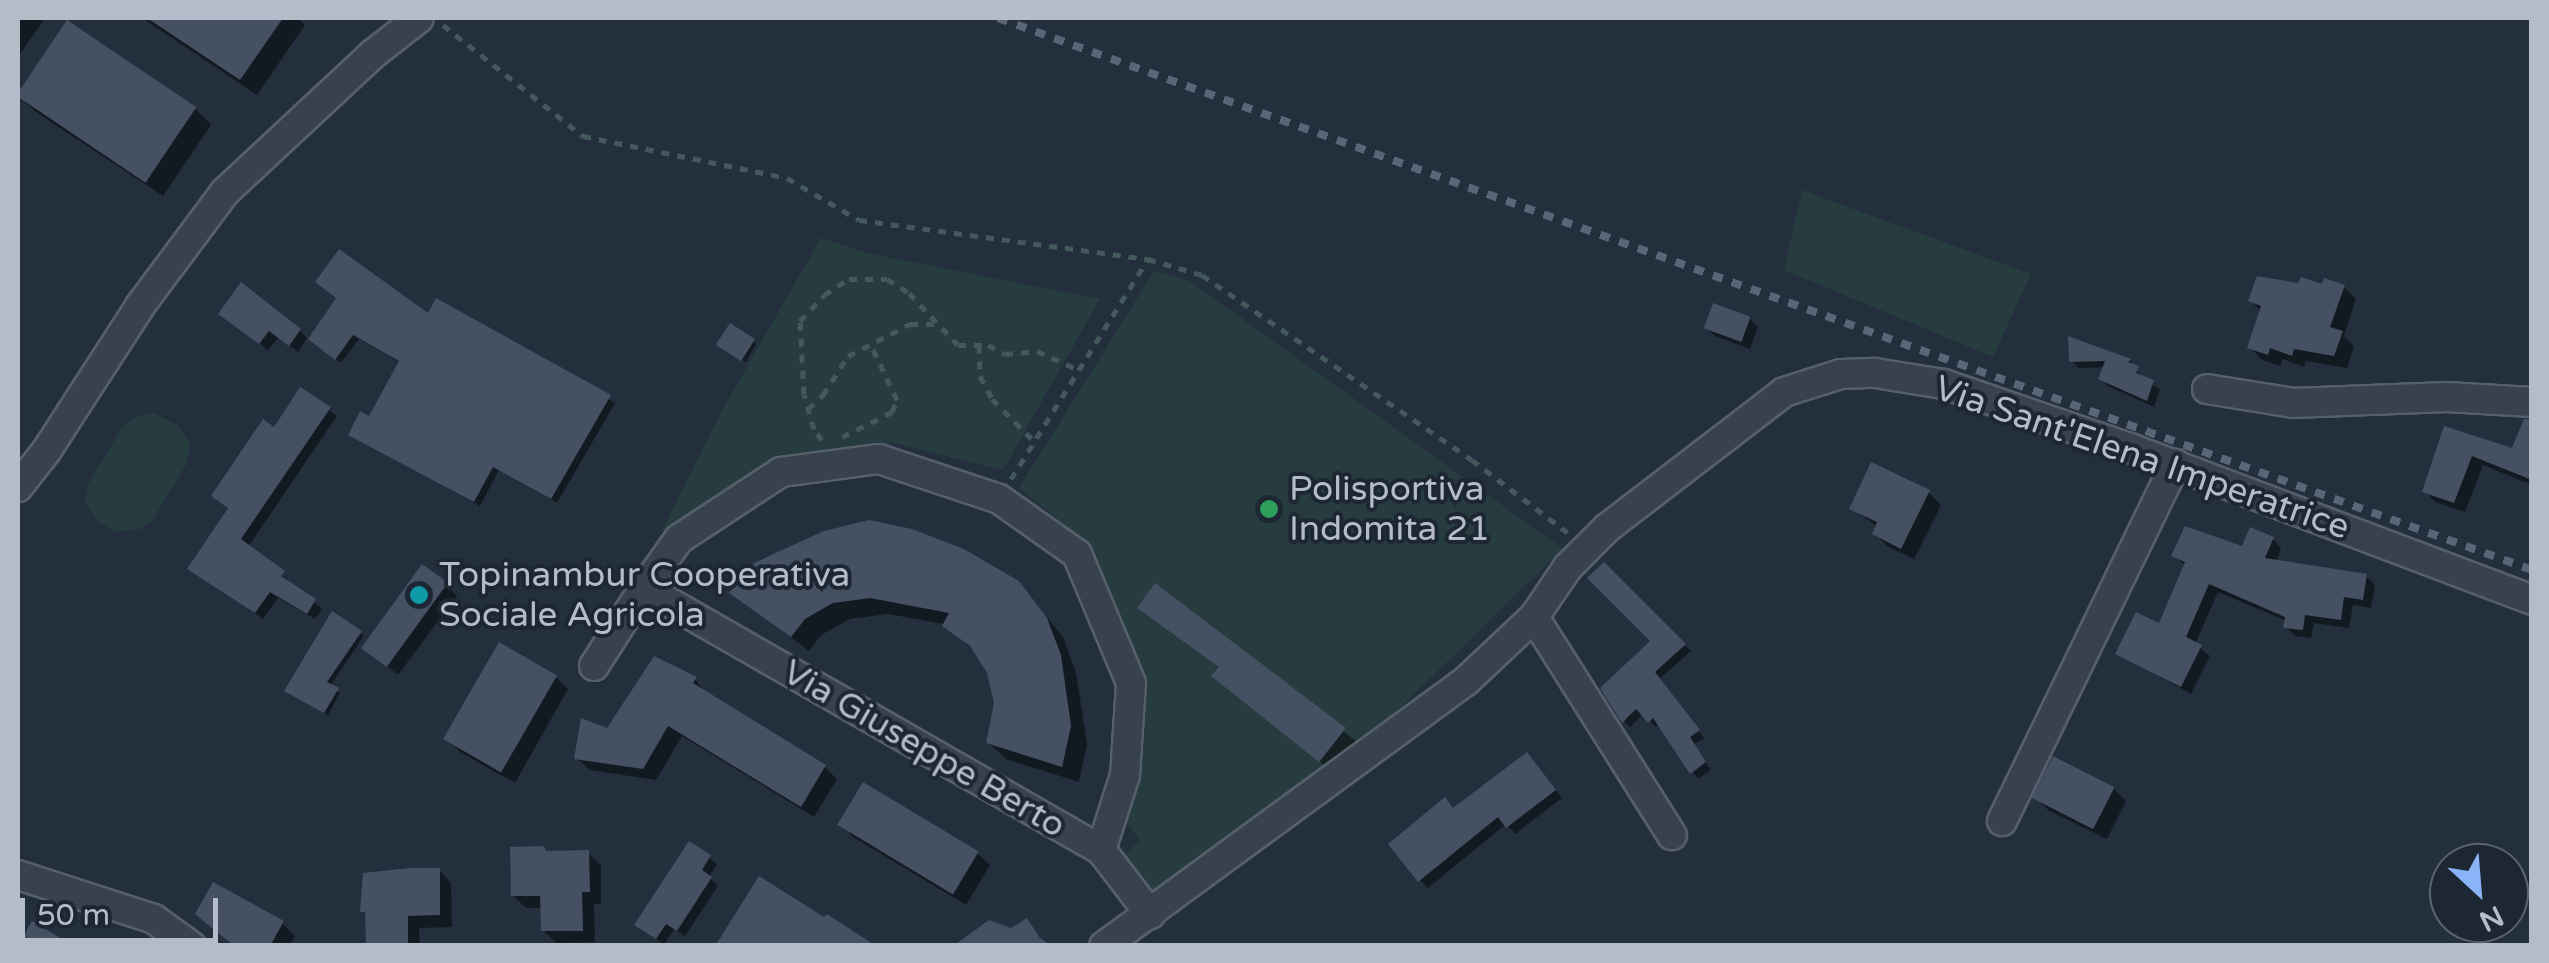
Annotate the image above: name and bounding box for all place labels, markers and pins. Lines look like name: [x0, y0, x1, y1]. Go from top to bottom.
place label: Polisportiva Indomita 21: [1289, 468, 1490, 550]
marker: Polisportiva Indomita 21: [1258, 498, 1280, 520]
place label: Topinambur Cooperativa Sociale Agricola: [439, 554, 850, 636]
marker: Topinambur Cooperativa Sociale Agricola: [408, 584, 430, 606]

